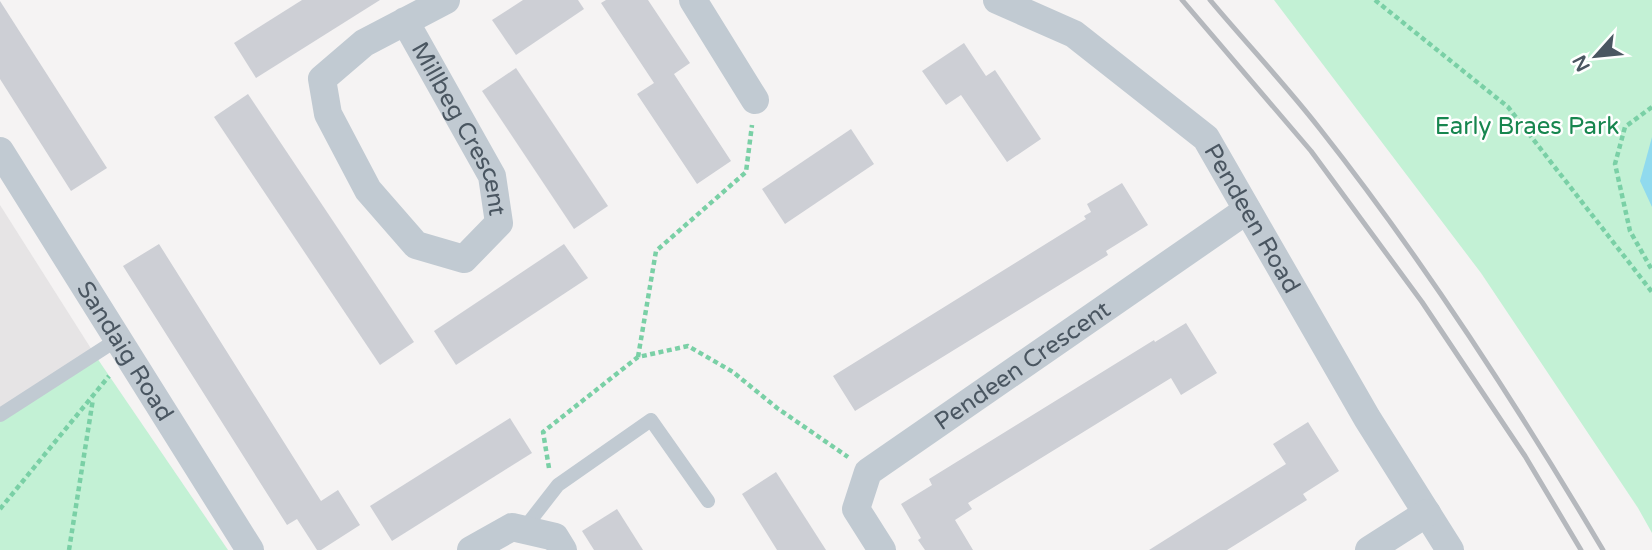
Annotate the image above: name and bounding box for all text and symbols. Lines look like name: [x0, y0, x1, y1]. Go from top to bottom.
north arrow: [1561, 21, 1631, 91]
street label: Millbeg Crescent: [405, 37, 512, 218]
text: N: [1568, 51, 1595, 75]
park label: Early Braes Park: [1435, 112, 1619, 141]
street label: Pendeen Road: [1197, 139, 1306, 299]
street label: Sandaig Road: [70, 276, 179, 426]
street label: Pendeen Crescent: [929, 295, 1116, 437]

